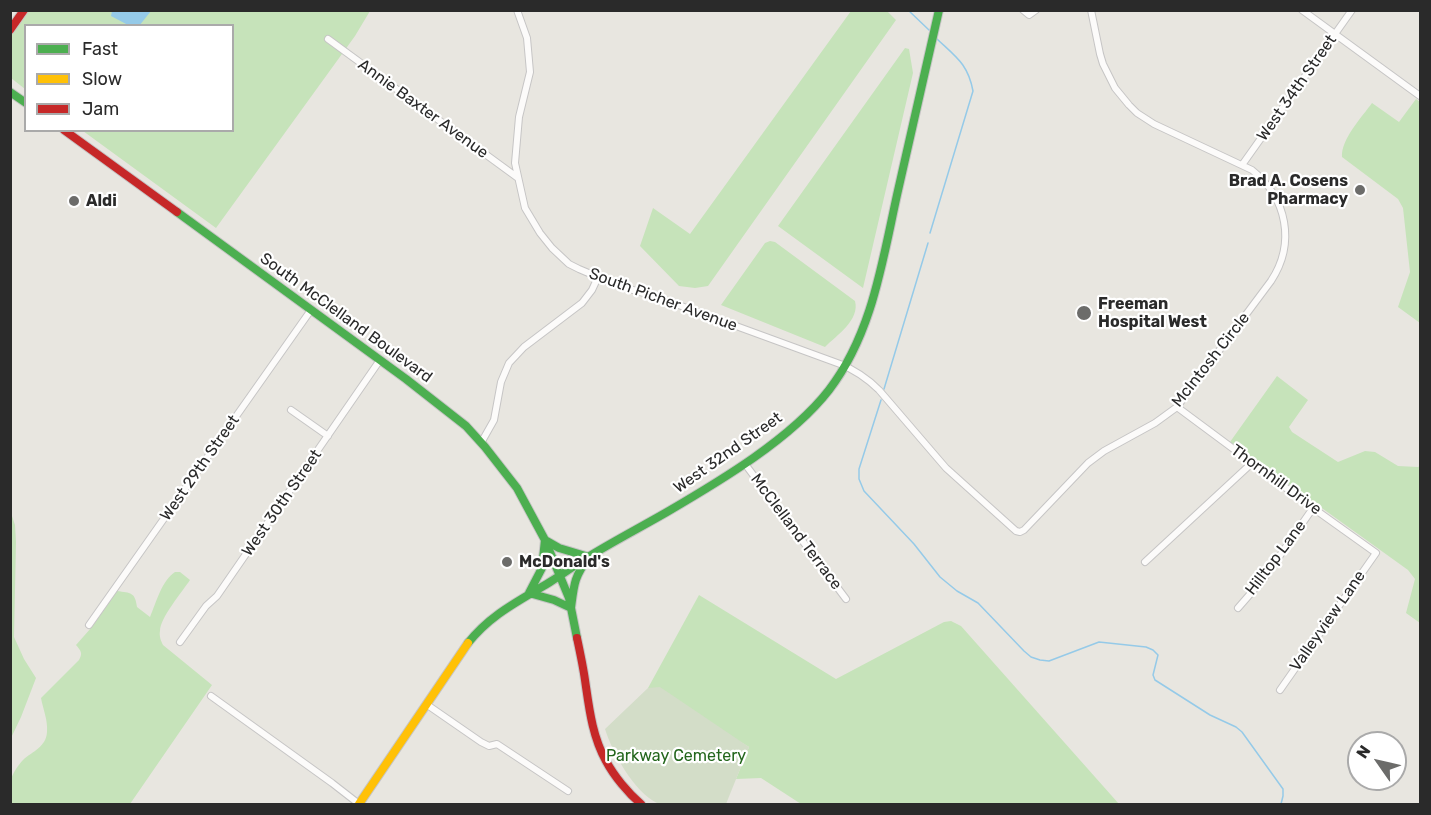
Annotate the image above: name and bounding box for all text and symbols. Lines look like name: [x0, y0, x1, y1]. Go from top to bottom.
legend: [24, 24, 234, 132]
street label: West 34th Street: [1253, 31, 1341, 145]
text: Fast: [82, 38, 118, 60]
street label: Annie Baxter Avenue: [354, 55, 492, 163]
text: Slow: [82, 68, 122, 90]
text: Jam: [82, 98, 119, 120]
place label: Brad A. Cosens Pharmacy: [1229, 171, 1348, 209]
marker: Brad A. Cosens Pharmacy: [1353, 183, 1367, 197]
place label: Aldi: [86, 191, 117, 211]
marker: Aldi: [67, 194, 81, 208]
street label: South McClelland Boulevard: [256, 249, 436, 387]
street label: South Picher Avenue: [586, 264, 740, 336]
place label: Freeman Hospital West: [1098, 294, 1207, 332]
marker: Freeman Hospital West: [1075, 304, 1093, 322]
street label: McIntosh Circle: [1168, 309, 1254, 411]
street label: West 32nd Street: [670, 408, 786, 498]
street label: West 29th Street: [156, 411, 244, 525]
street label: Thornhill Drive: [1227, 441, 1325, 519]
street label: West 30th Street: [238, 446, 326, 560]
street label: McClelland Terrace: [746, 470, 846, 594]
street label: Hilltop Lane: [1242, 517, 1310, 599]
place label: McDonald's: [519, 552, 610, 572]
marker: McDonald's: [500, 555, 514, 569]
street label: Valleyview Lane: [1286, 567, 1370, 675]
north arrow: [1347, 731, 1407, 791]
text: N: [1352, 742, 1374, 762]
park label: Parkway Cemetery: [606, 746, 746, 766]

